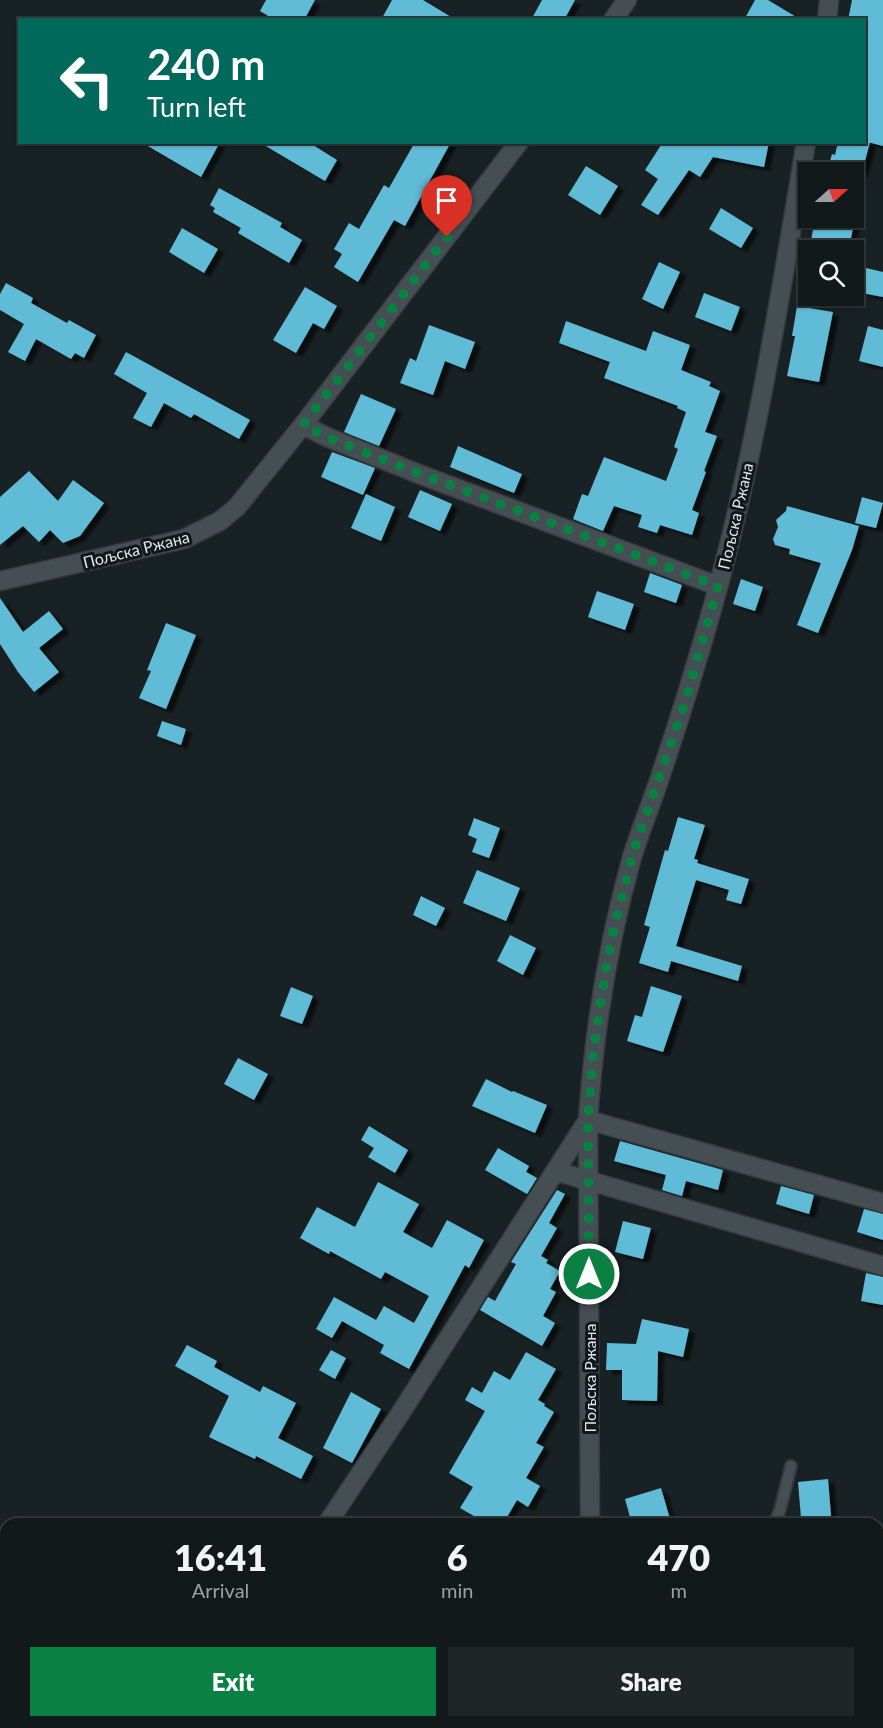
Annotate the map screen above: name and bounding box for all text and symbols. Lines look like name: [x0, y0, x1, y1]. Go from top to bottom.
text: 240 m: [147, 39, 265, 89]
icon: left: [48, 42, 126, 120]
text: Turn left: [147, 90, 246, 123]
north arrow: [798, 162, 864, 228]
map controls: [798, 162, 864, 306]
pin: [421, 175, 472, 237]
icon: arrive: [430, 184, 463, 217]
button: search: [798, 240, 864, 306]
street label: Пољска Ржана: [713, 461, 757, 571]
street label: Пољска Ржана: [81, 527, 191, 571]
position arrow: [557, 1242, 621, 1306]
street label: Пољска Ржана: [580, 1324, 599, 1432]
text: 16:41: [174, 1535, 267, 1579]
text: 6: [447, 1535, 468, 1579]
text: 470: [647, 1535, 710, 1579]
text: Arrival: [192, 1578, 249, 1602]
text: min: [441, 1578, 473, 1602]
text: m: [670, 1578, 687, 1602]
button: Exit: [30, 1647, 436, 1716]
button: Share: [448, 1647, 854, 1716]

